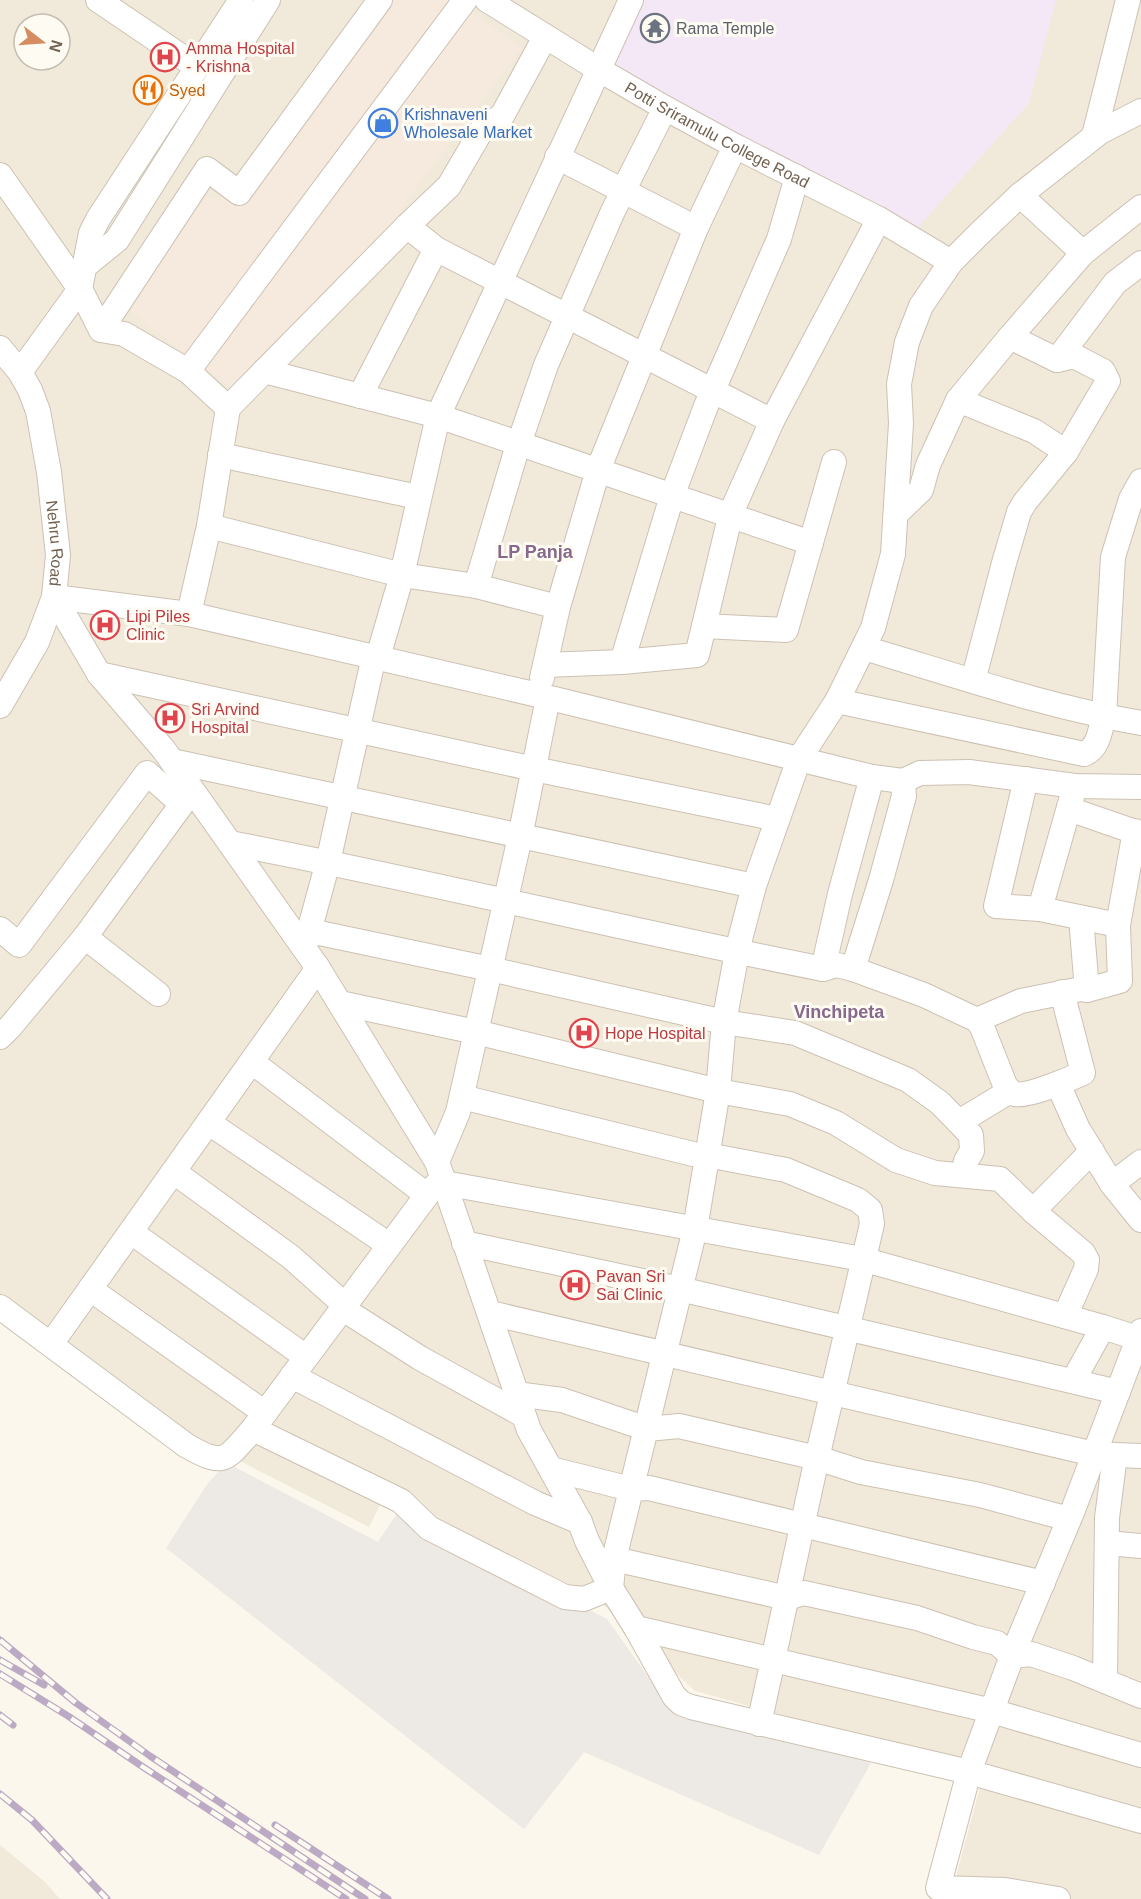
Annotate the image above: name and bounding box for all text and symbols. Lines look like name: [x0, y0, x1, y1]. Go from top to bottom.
north arrow: [12, 12, 72, 72]
temple icon: Rama Temple: [639, 12, 671, 44]
place label: Rama Temple: [676, 20, 775, 37]
text: N: [46, 38, 66, 54]
place label: Amma Hospital - Krishna: [186, 40, 294, 75]
hospital icon: Amma Hospital - Krishna: [149, 41, 181, 73]
restaurant icon: Syed: [132, 74, 164, 106]
street label: Potti Sriramulu College Road: [622, 79, 812, 191]
place label: Syed: [169, 82, 205, 99]
place label: Krishnaveni Wholesale Market: [404, 106, 533, 141]
shop icon: Krishnaveni Wholesale Market: [367, 107, 399, 139]
street label: Nehru Road: [43, 500, 66, 587]
district label: LP Panja: [497, 542, 574, 562]
place label: Lipi Piles Clinic: [126, 608, 190, 643]
hospital icon: Lipi Piles Clinic: [89, 609, 121, 641]
place label: Sri Arvind Hospital: [191, 701, 259, 736]
hospital icon: Sri Arvind Hospital: [154, 702, 186, 734]
district label: Vinchipeta: [794, 1002, 885, 1022]
hospital icon: Hope Hospital: [568, 1017, 600, 1049]
place label: Hope Hospital: [605, 1025, 706, 1042]
place label: Pavan Sri Sai Clinic: [596, 1268, 665, 1303]
hospital icon: Pavan Sri Sai Clinic: [559, 1269, 591, 1301]

